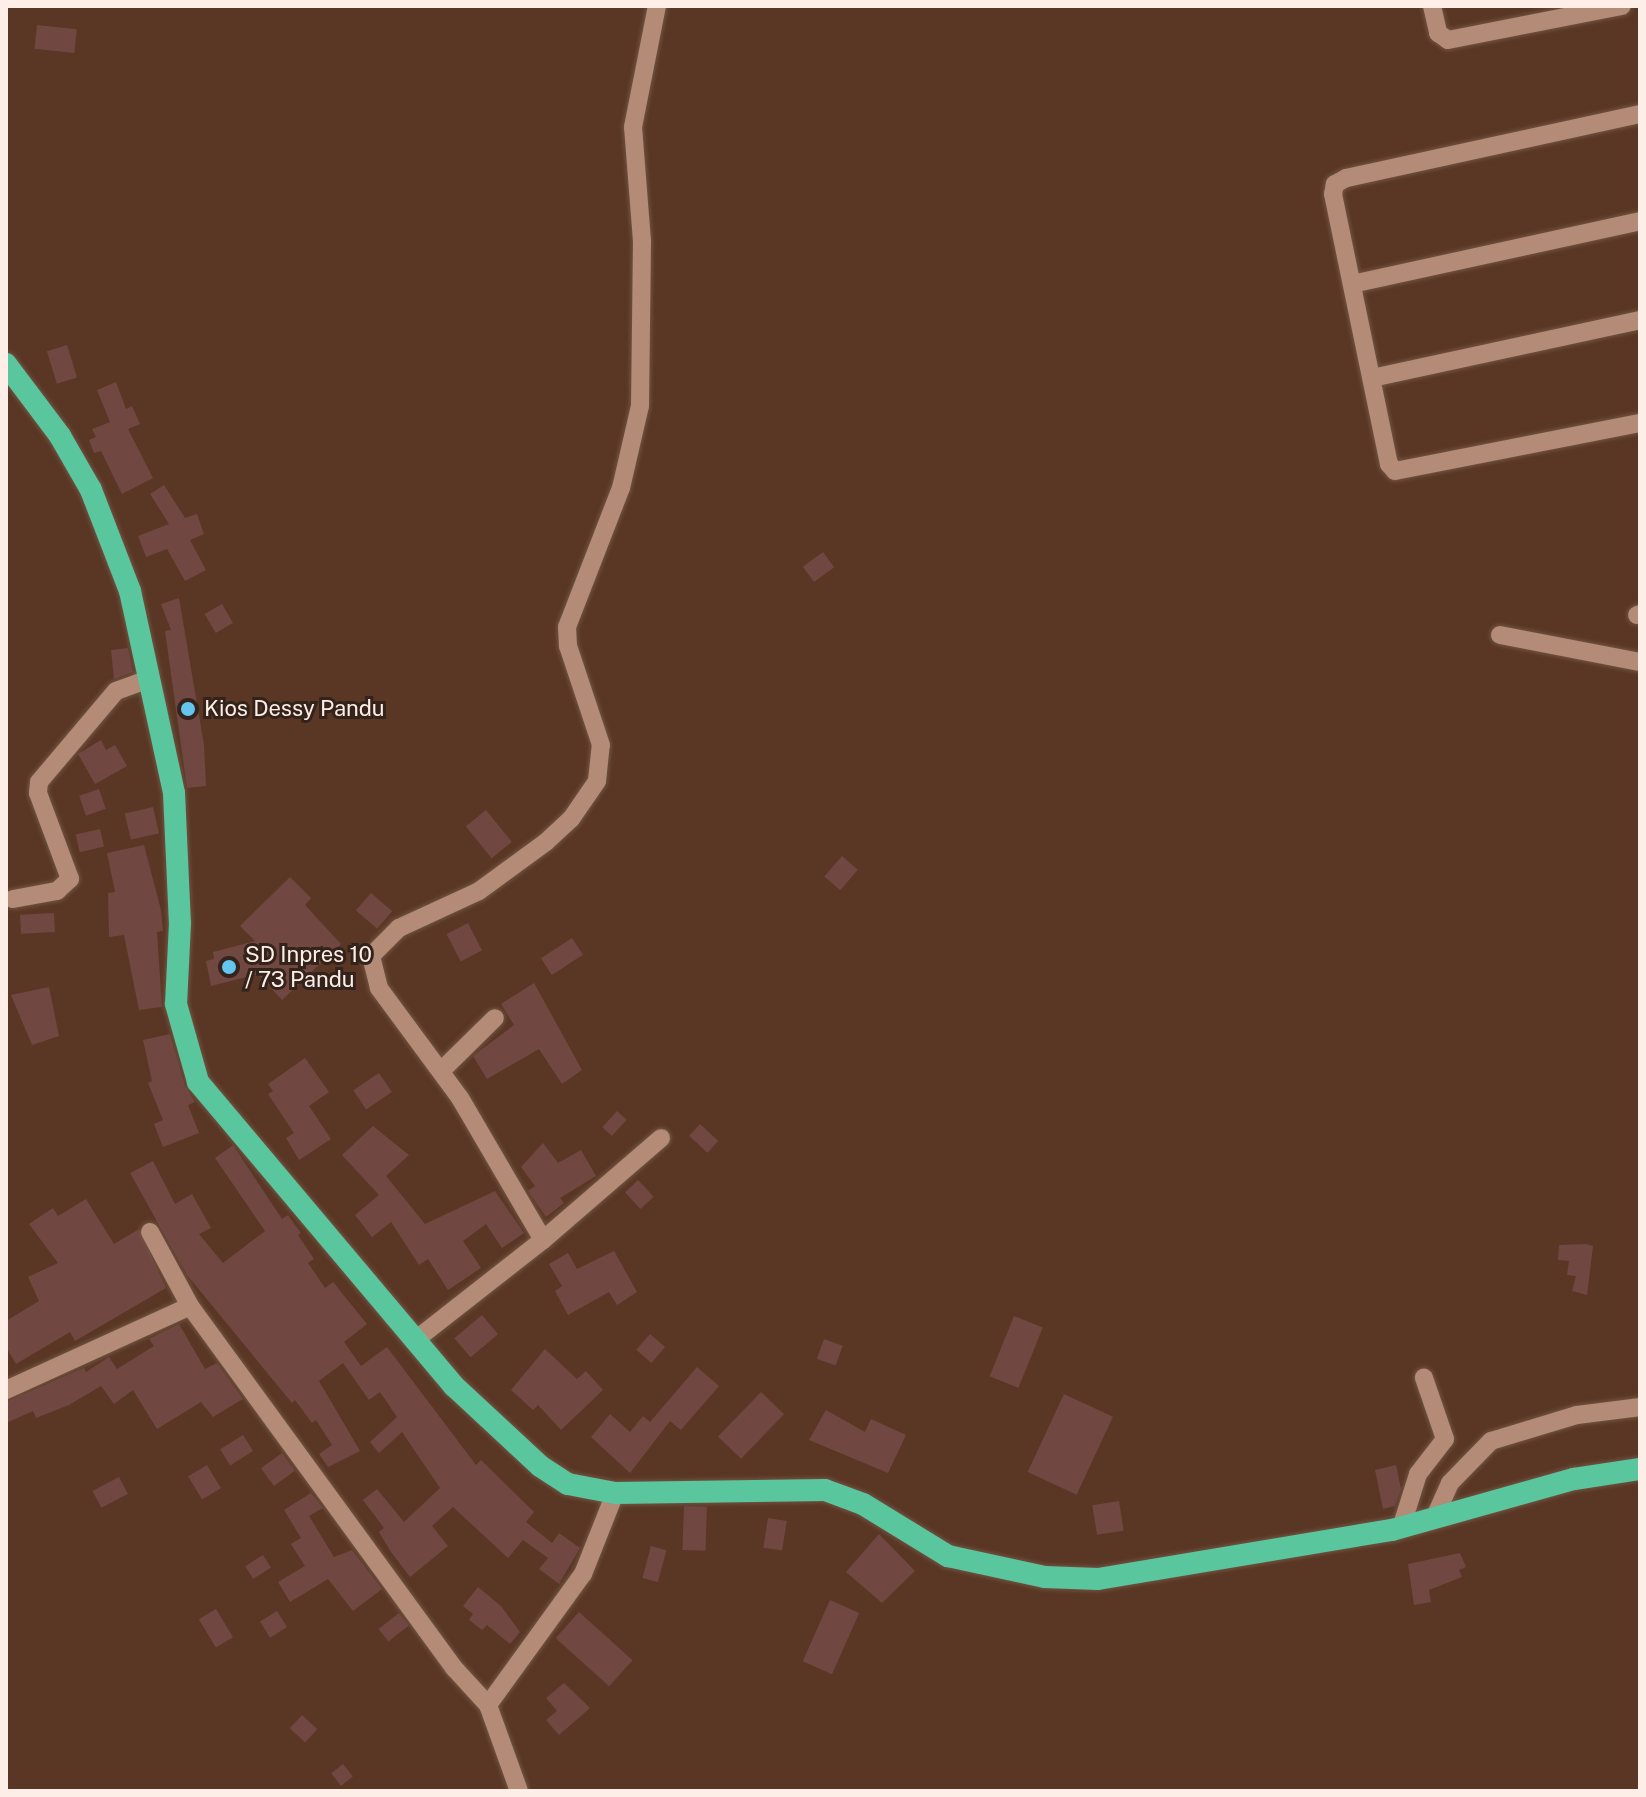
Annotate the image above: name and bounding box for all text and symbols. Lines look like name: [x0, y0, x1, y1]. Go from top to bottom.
place label: Kios Dessy Pandu: [204, 696, 385, 722]
marker: Kios Dessy Pandu: [179, 700, 197, 718]
place label: SD Inpres 10 / 73 Pandu: [245, 941, 372, 992]
marker: SD Inpres 10 / 73 Pandu: [220, 958, 238, 976]

